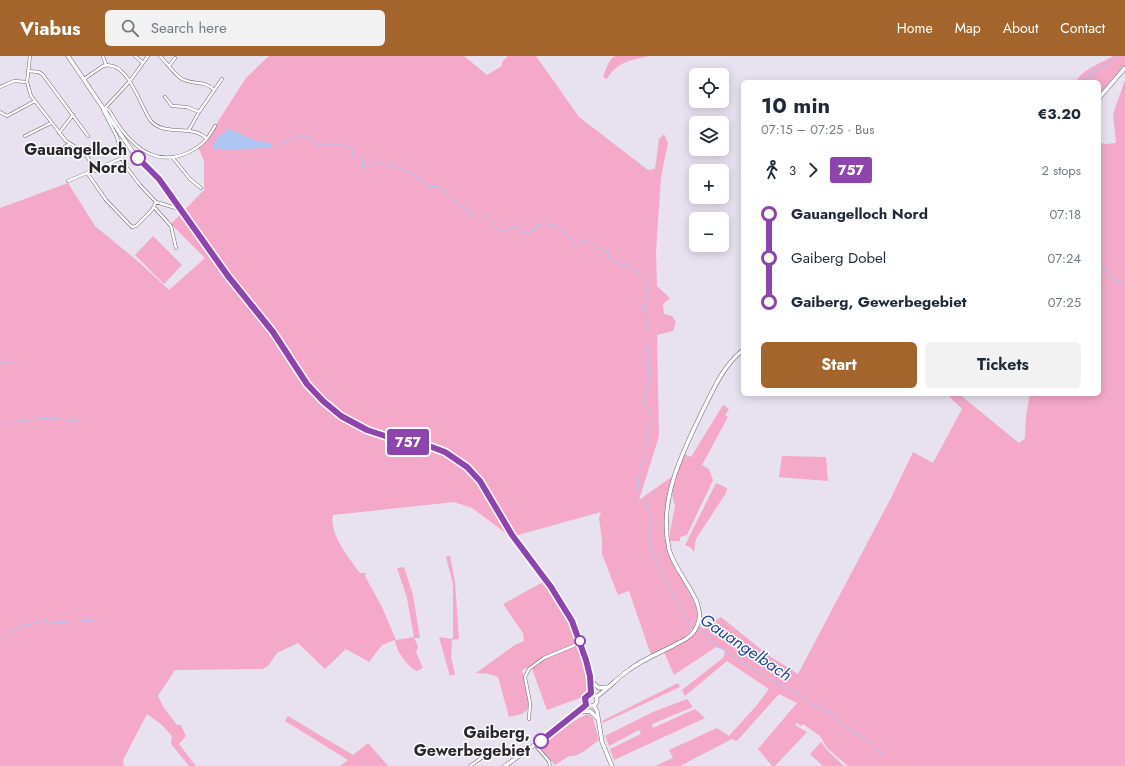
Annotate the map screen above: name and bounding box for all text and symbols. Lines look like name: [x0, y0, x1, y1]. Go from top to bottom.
search box: [105, 10, 385, 46]
text: Viabus: [20, 15, 81, 42]
icon: search: [119, 17, 141, 39]
text: Search here: [151, 17, 227, 39]
text: Home: [897, 18, 933, 38]
text: Map: [955, 18, 981, 38]
text: About: [1003, 18, 1038, 38]
text: Contact: [1060, 18, 1105, 38]
map controls: [689, 68, 729, 252]
button: locate: [689, 68, 729, 108]
text: 10 min: [761, 89, 830, 121]
text: €3.20: [1037, 103, 1081, 125]
button: layers: [689, 116, 729, 156]
text: 07:15 – 07:25 · Bus: [761, 120, 874, 139]
place label: Gauangelloch Nord: [24, 138, 127, 179]
marker: Gauangelloch Nord: [130, 150, 146, 166]
icon: walk: [761, 159, 783, 181]
icon: forward: [802, 159, 824, 181]
text: 757: [838, 160, 864, 180]
text: 3: [789, 161, 796, 180]
text: 2 stops: [1042, 161, 1081, 180]
button: +: [689, 164, 729, 204]
text: Gauangelloch Nord: [791, 203, 928, 225]
text: 07:18: [1050, 205, 1081, 224]
button: −: [689, 212, 729, 252]
text: Gaiberg Dobel: [791, 247, 886, 269]
text: 07:24: [1047, 249, 1081, 268]
text: Gaiberg, Gewerbegebiet: [791, 291, 967, 313]
text: 07:25: [1048, 293, 1081, 312]
button: Start: [761, 342, 917, 388]
button: Tickets: [925, 342, 1081, 388]
line badge: 757: [385, 429, 431, 455]
text: 757: [395, 432, 421, 452]
water label: Gauangelbach: [695, 607, 797, 687]
unlabelled marker: [574, 635, 586, 647]
place label: Gaiberg, Gewerbegebiet: [414, 721, 531, 762]
marker: Gaiberg, Gewerbegebiet: [533, 733, 549, 749]

